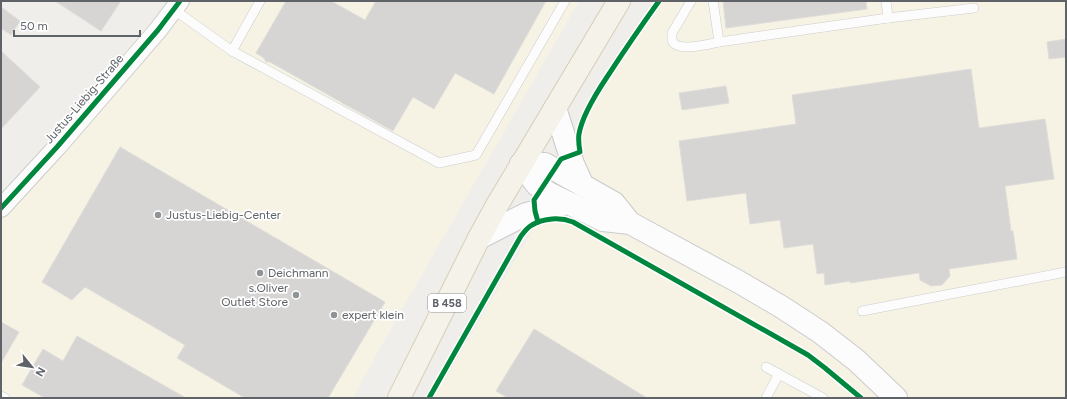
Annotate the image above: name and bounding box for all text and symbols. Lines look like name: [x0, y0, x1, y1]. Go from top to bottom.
scale bar: [14, 12, 140, 38]
text: 50 m: [20, 19, 48, 33]
street label: Justus-Liebig-Straße: [42, 51, 127, 146]
place label: Justus-Liebig-Center: [166, 208, 281, 222]
marker: Justus-Liebig-Center: [153, 210, 163, 220]
place label: Deichmann: [268, 266, 329, 280]
marker: Deichmann: [255, 268, 265, 278]
place label: s.Oliver Outlet Store: [221, 281, 288, 309]
marker: s.Oliver Outlet Store: [291, 290, 301, 300]
road number: B 458: [428, 294, 466, 312]
place label: expert klein: [342, 308, 404, 322]
marker: expert klein: [329, 310, 339, 320]
north arrow: [12, 347, 52, 387]
text: N: [32, 365, 48, 379]

